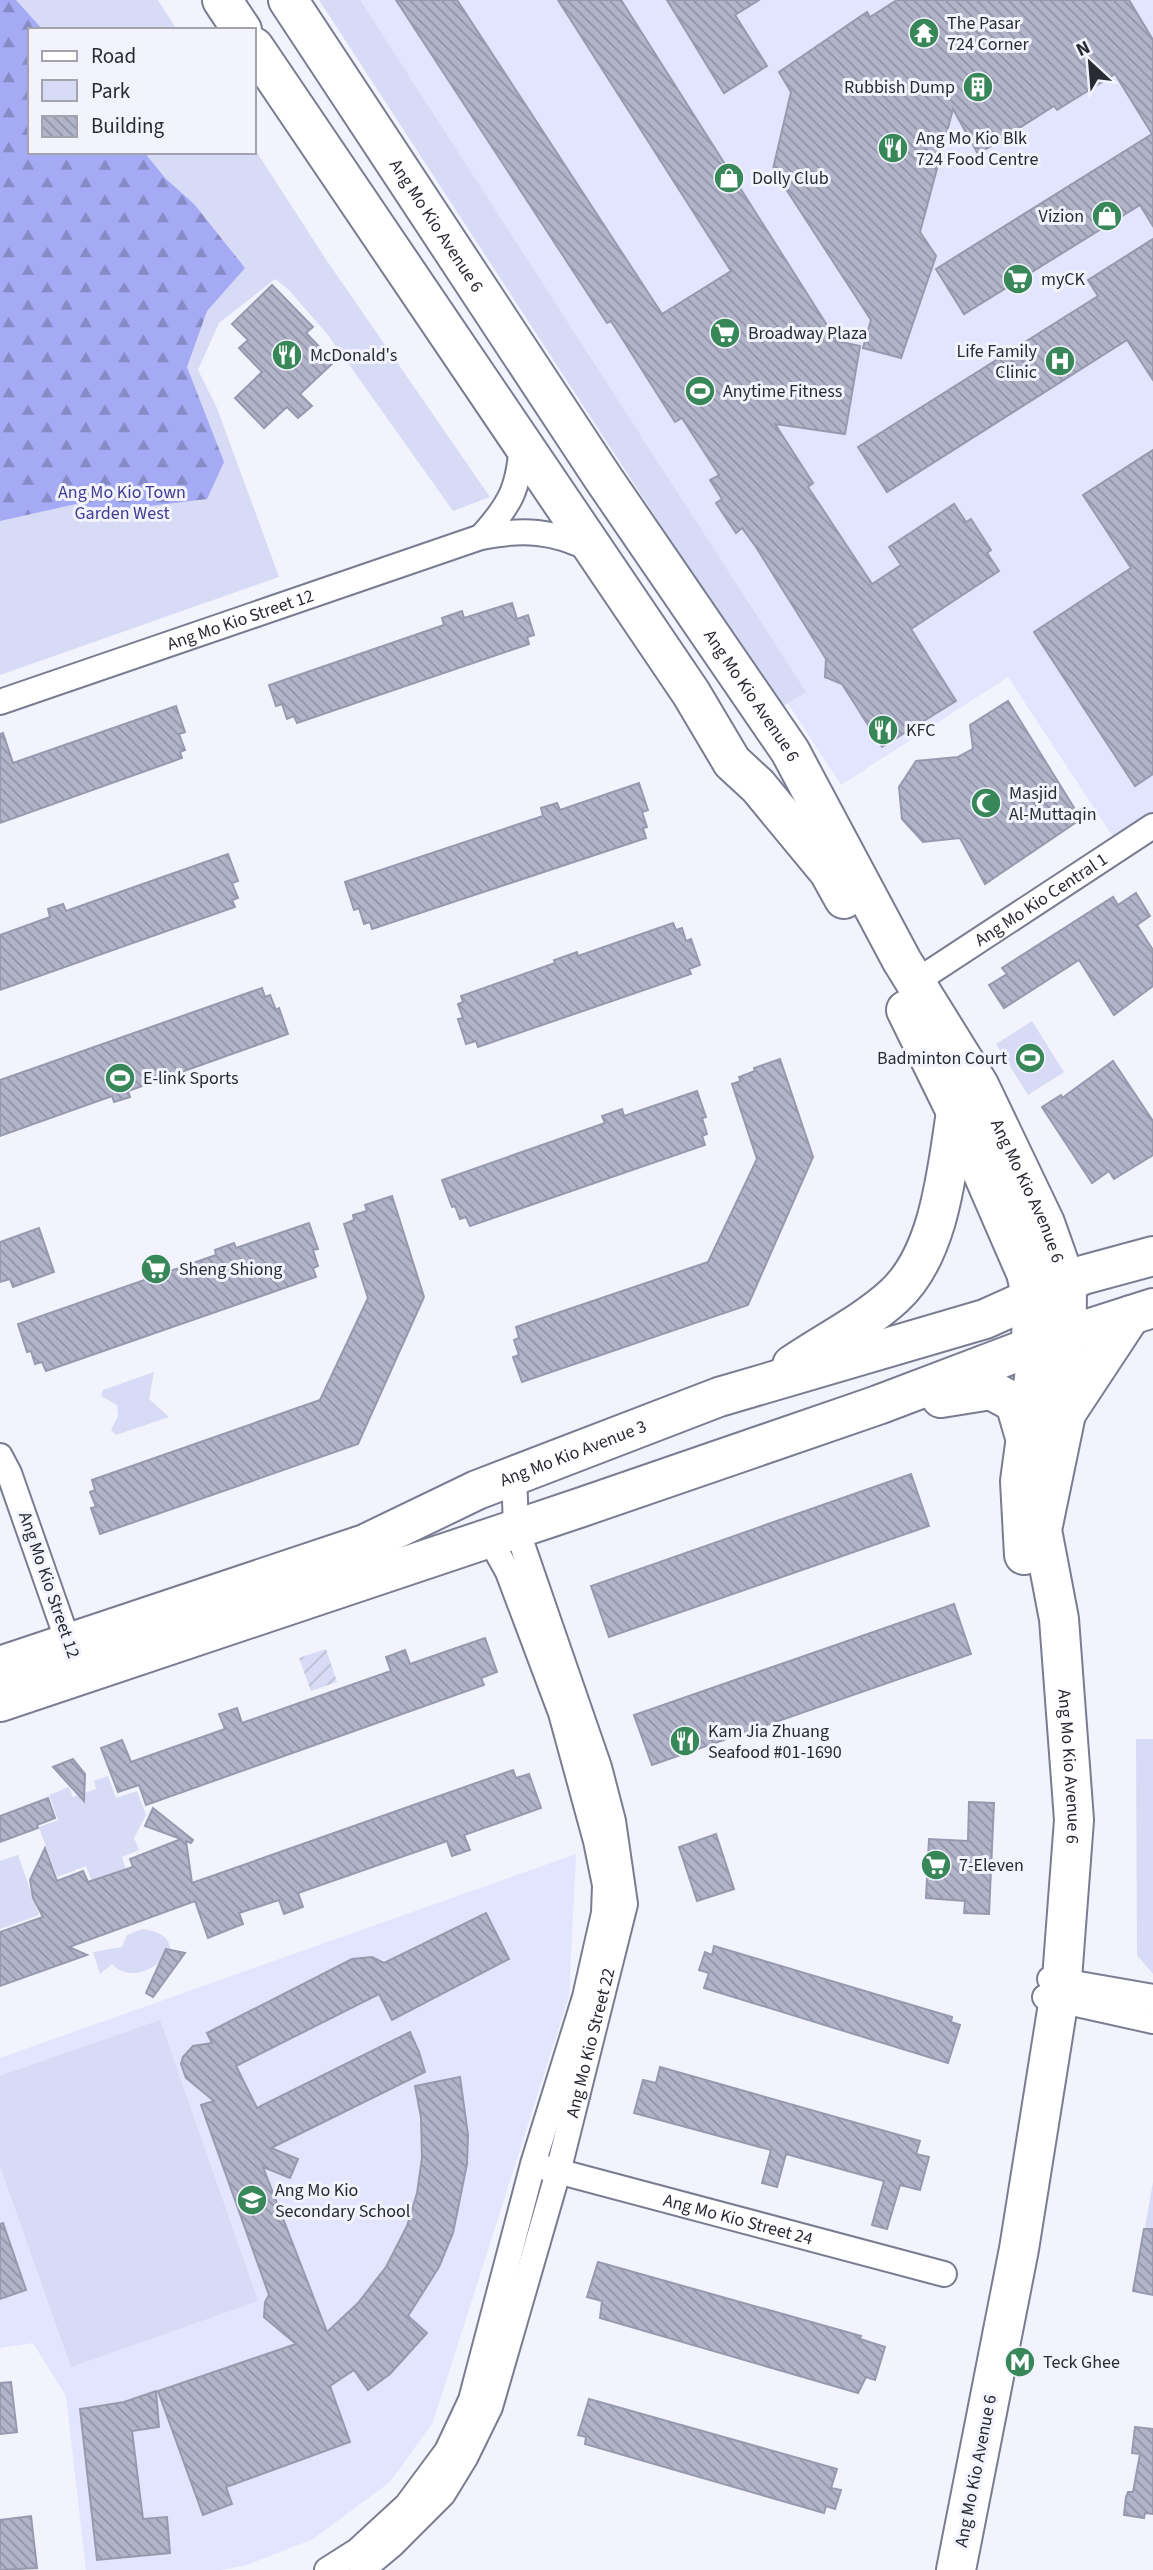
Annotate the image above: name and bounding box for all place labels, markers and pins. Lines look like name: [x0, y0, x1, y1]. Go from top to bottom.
place label: The Pasar 724 Corner: [947, 11, 1029, 57]
temple icon: The Pasar 724 Corner: [907, 16, 941, 50]
building icon: Rubbish Dump: [961, 70, 995, 104]
place label: Rubbish Dump: [844, 75, 955, 100]
place label: Ang Mo Kio Blk 724 Food Centre: [916, 126, 1038, 172]
restaurant icon: Ang Mo Kio Blk 724 Food Centre: [876, 131, 910, 165]
shop icon: Dolly Club: [712, 161, 746, 195]
place label: Dolly Club: [752, 166, 829, 191]
shop icon: Vizion: [1090, 199, 1124, 233]
place label: Vizion: [1039, 204, 1084, 229]
supermarket icon: myCK: [1001, 262, 1035, 296]
place label: myCK: [1041, 267, 1086, 292]
supermarket icon: Broadway Plaza: [708, 316, 742, 350]
place label: Broadway Plaza: [748, 321, 867, 346]
restaurant icon: McDonald's: [270, 338, 304, 372]
place label: Life Family Clinic: [957, 339, 1038, 385]
place label: McDonald's: [310, 343, 397, 368]
hospital icon: Life Family Clinic: [1043, 344, 1077, 378]
sports icon: Anytime Fitness: [683, 374, 717, 408]
place label: Anytime Fitness: [723, 379, 842, 404]
restaurant icon: KFC: [866, 713, 900, 747]
place label: KFC: [906, 718, 935, 743]
place label: Masjid Al-Muttaqin: [1009, 781, 1097, 827]
mosque icon: Masjid Al-Muttaqin: [969, 786, 1003, 820]
sports icon: Badminton Court: [1013, 1041, 1047, 1075]
place label: Badminton Court: [877, 1046, 1007, 1071]
sports icon: E-link Sports: [103, 1061, 137, 1095]
place label: E-link Sports: [143, 1066, 239, 1091]
supermarket icon: Sheng Shiong: [139, 1252, 173, 1286]
place label: Sheng Shiong: [179, 1257, 282, 1282]
place label: Kam Jia Zhuang Seafood #01-1690: [708, 1719, 842, 1765]
restaurant icon: Kam Jia Zhuang Seafood #01-1690: [668, 1724, 702, 1758]
supermarket icon: 7-Eleven: [919, 1848, 953, 1882]
place label: 7-Eleven: [959, 1853, 1024, 1878]
place label: Ang Mo Kio Secondary School: [275, 2178, 410, 2224]
school or university icon: Ang Mo Kio Secondary School: [235, 2183, 269, 2217]
metro station icon: Teck Ghee: [1003, 2345, 1037, 2379]
place label: Teck Ghee: [1043, 2350, 1120, 2375]

